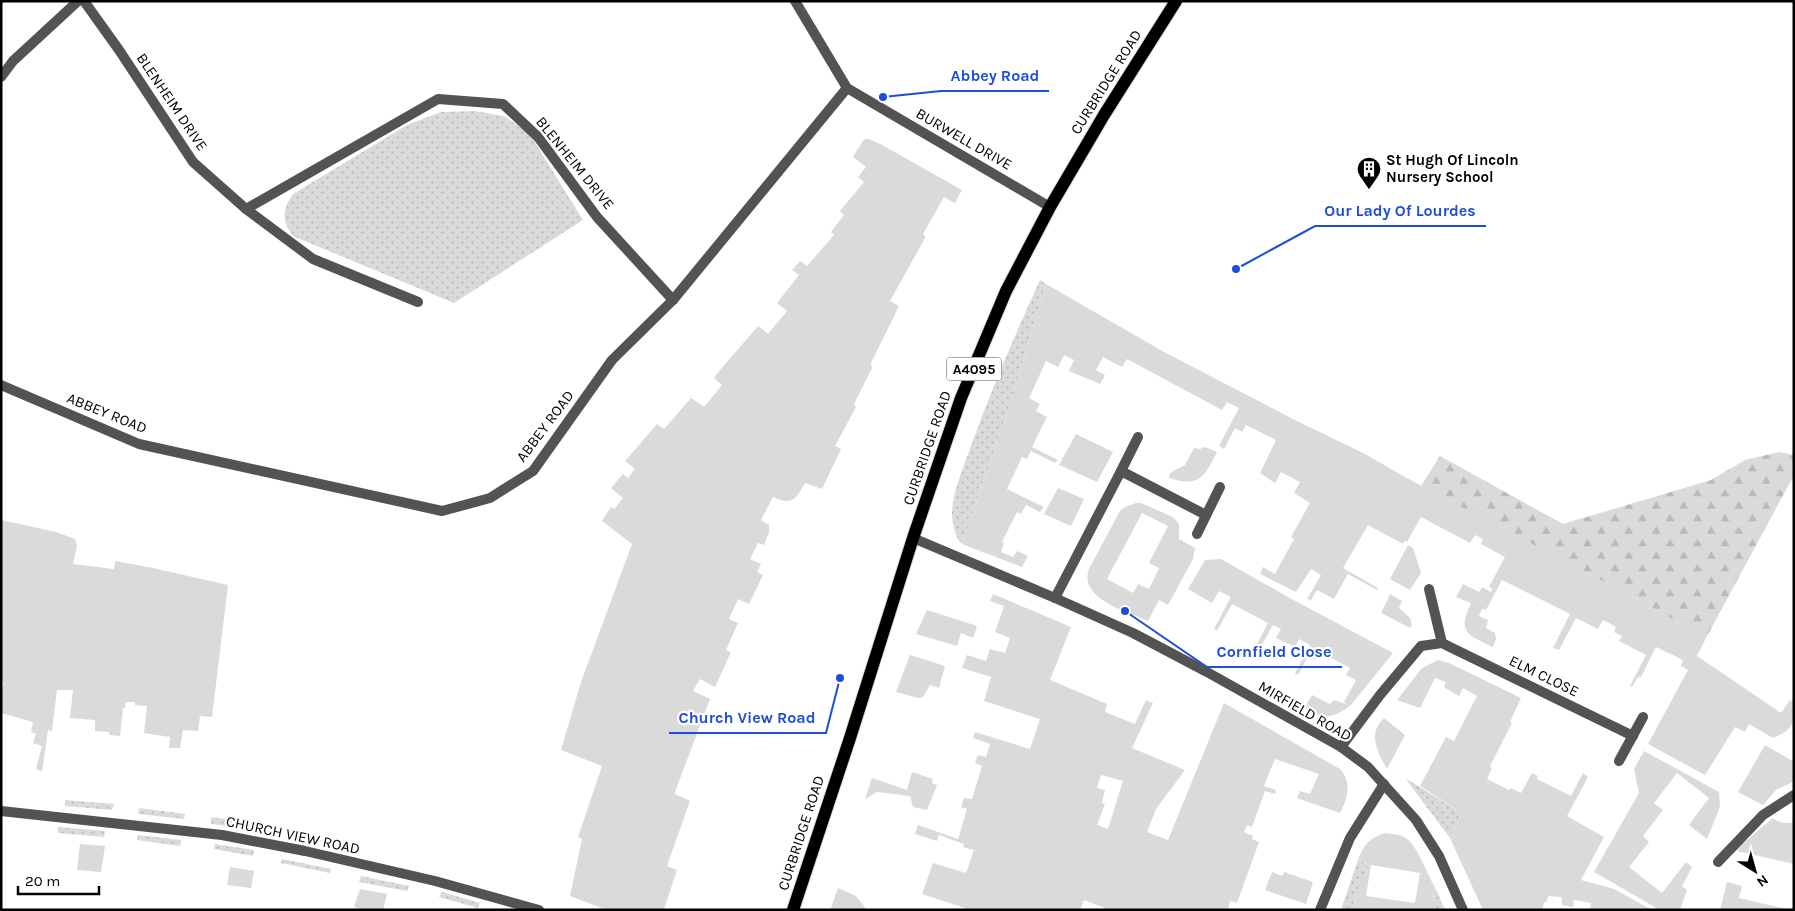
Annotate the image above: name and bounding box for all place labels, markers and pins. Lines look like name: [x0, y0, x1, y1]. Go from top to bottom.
callout: Abbey Road: [941, 60, 1049, 91]
place label: St Hugh Of Lincoln Nursery School: [1386, 151, 1519, 186]
building icon: St Hugh Of Lincoln Nursery School: [1356, 156, 1382, 190]
callout: Our Lady Of Lourdes: [1315, 195, 1486, 226]
callout: Cornfield Close: [1207, 636, 1342, 667]
callout: Church View Road: [669, 702, 826, 733]

